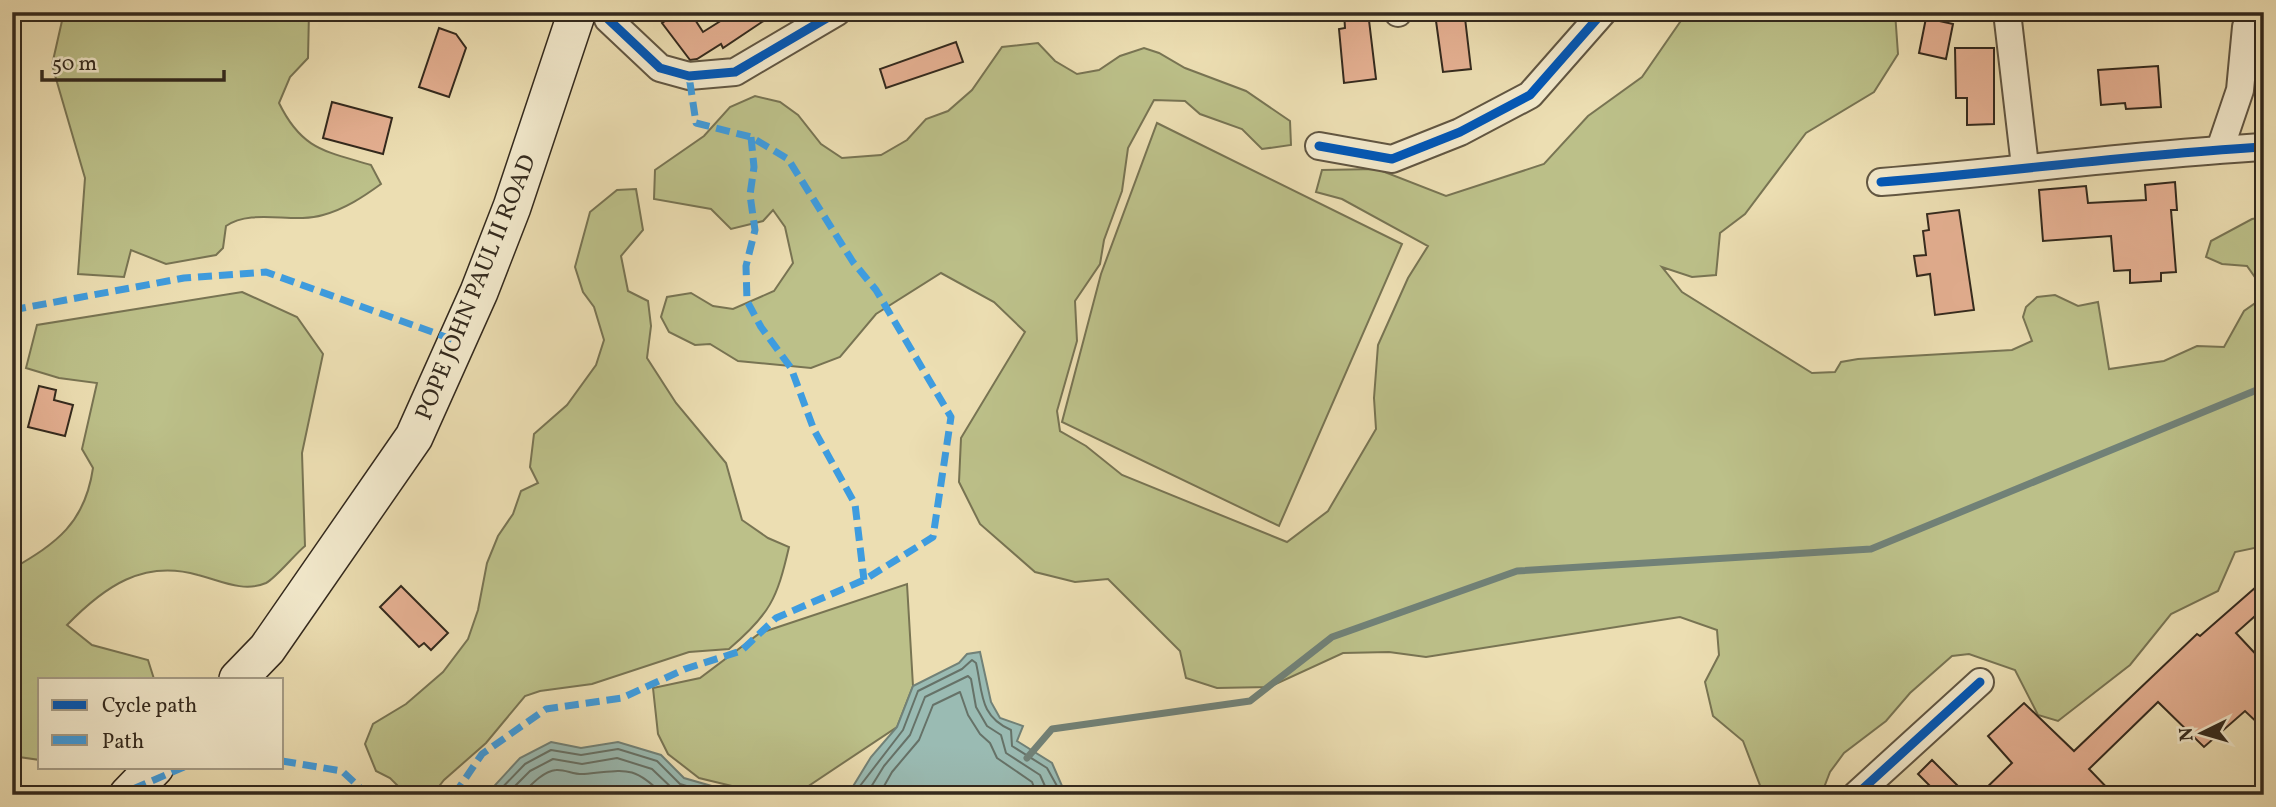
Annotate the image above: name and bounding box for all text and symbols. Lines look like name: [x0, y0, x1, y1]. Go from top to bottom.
scale bar: [42, 38, 224, 82]
text: 50 m: [52, 50, 97, 79]
street label: POPE JOHN PAUL II ROAD: [408, 150, 546, 426]
legend: [38, 678, 284, 768]
text: Cycle path: [102, 692, 197, 721]
north arrow: [2168, 698, 2238, 768]
text: N: [2173, 726, 2201, 742]
text: Path: [102, 728, 144, 757]

